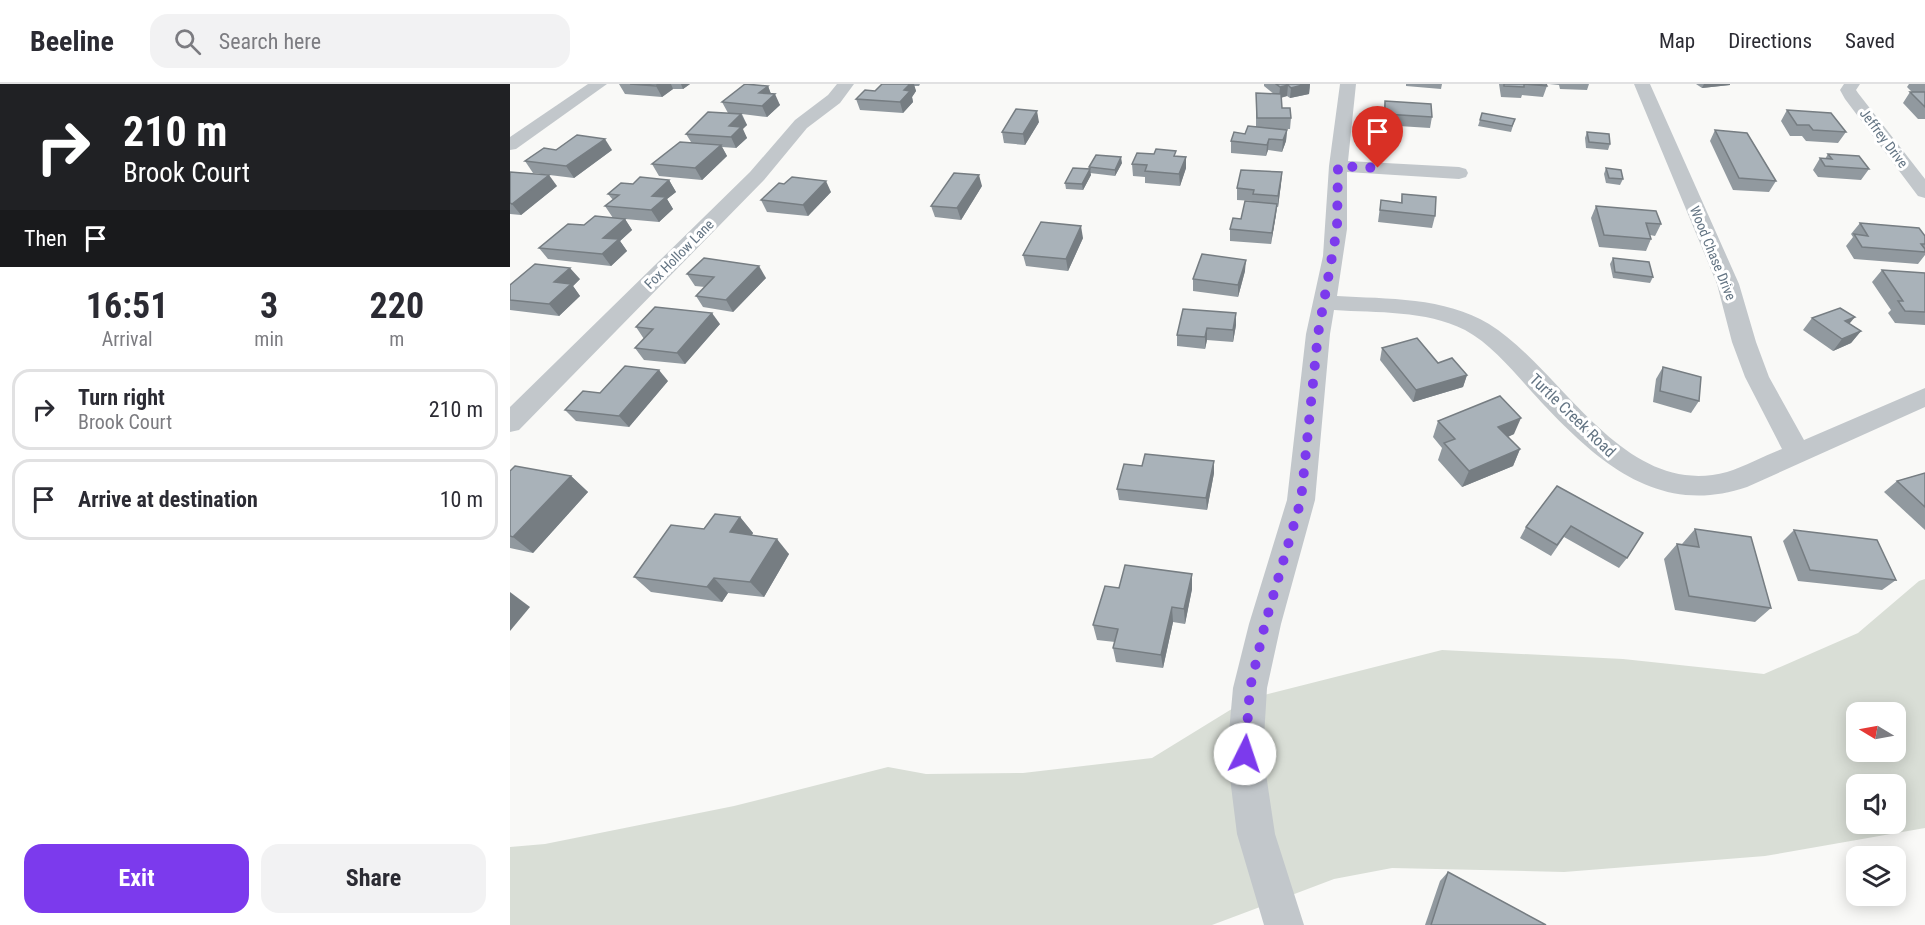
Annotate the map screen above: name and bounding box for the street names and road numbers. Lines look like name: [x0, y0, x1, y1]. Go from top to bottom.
street label: Jeffrey Drive: [1857, 105, 1912, 171]
street label: Wood Chase Drive: [1687, 204, 1739, 303]
street label: Fox Hollow Lane: [641, 216, 717, 292]
street label: Turtle Creek Road: [1526, 370, 1620, 461]

